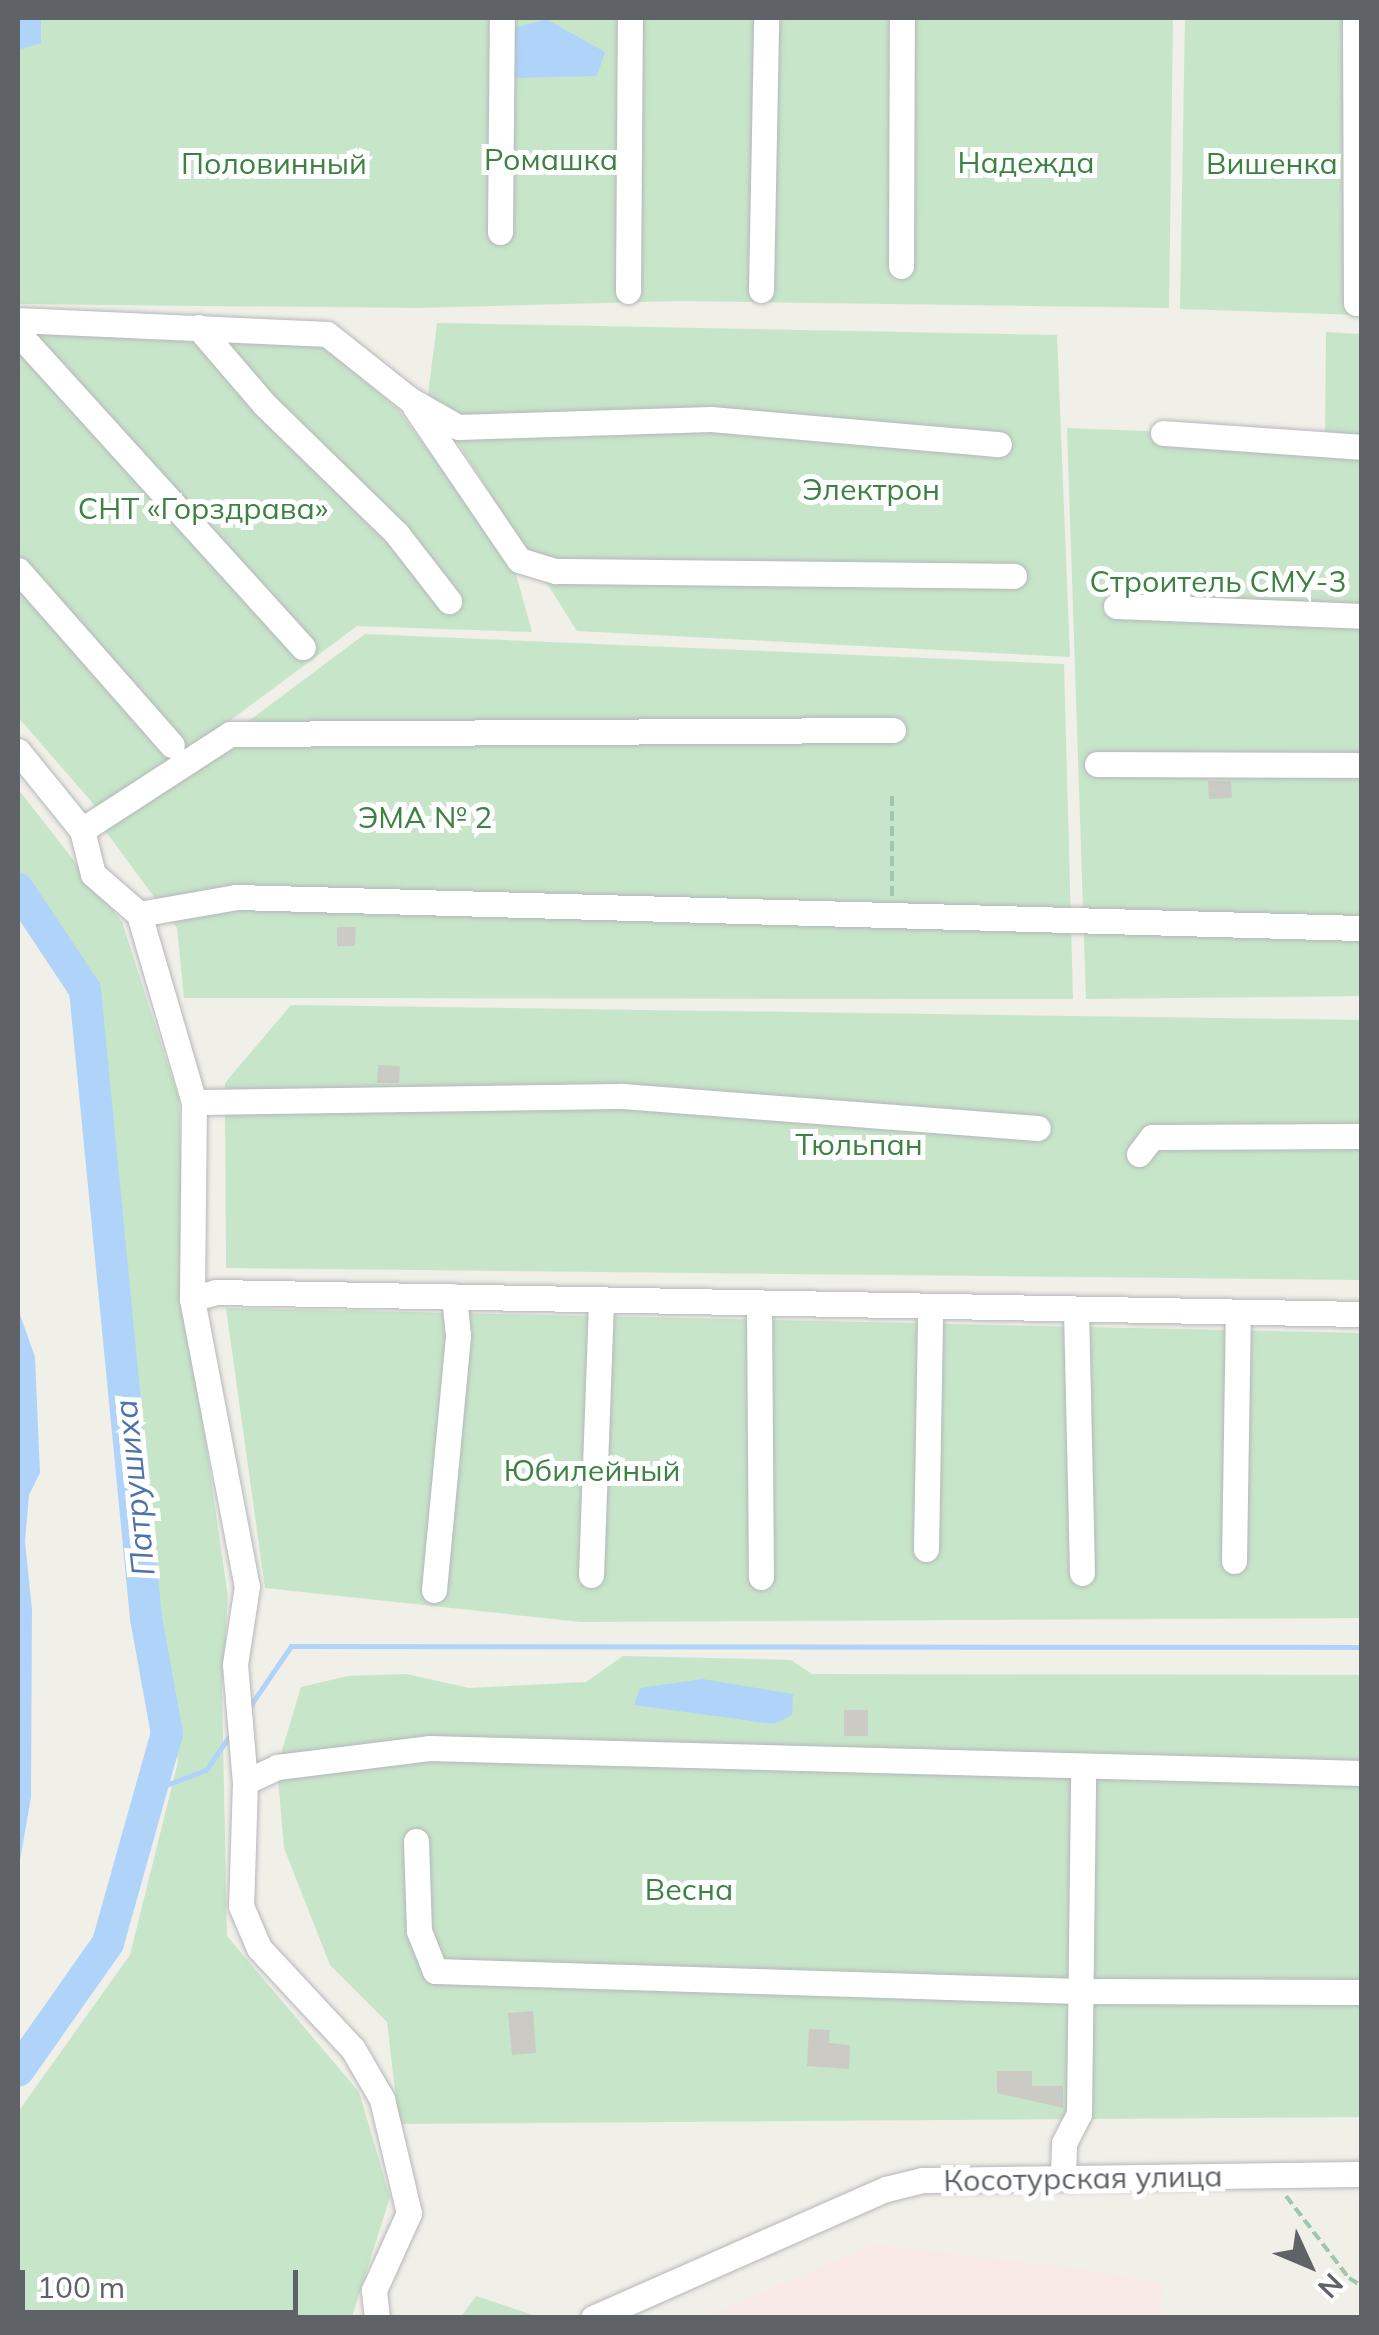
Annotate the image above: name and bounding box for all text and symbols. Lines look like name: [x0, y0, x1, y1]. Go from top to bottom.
park label: Ромашка: [484, 141, 618, 177]
park label: Надежда: [958, 144, 1094, 180]
park label: Половинный: [181, 145, 367, 181]
park label: Вишенка: [1206, 145, 1338, 181]
park label: Электрон: [802, 471, 940, 507]
park label: СНТ «Горздрава»: [78, 490, 328, 526]
park label: Строитель СМУ-3: [1090, 563, 1346, 599]
park label: ЭМА № 2: [358, 799, 492, 835]
park label: Тюльпан: [795, 1126, 923, 1162]
water label: Патрушиха: [106, 1398, 162, 1578]
park label: Юбилейный: [504, 1452, 680, 1488]
park label: Весна: [645, 1871, 733, 1907]
street label: Косотурская улица: [943, 2158, 1223, 2198]
north arrow: [1259, 2215, 1359, 2315]
scale bar: [25, 2250, 302, 2312]
text: N: [1311, 2266, 1351, 2306]
text: 100 m: [37, 2268, 125, 2306]

